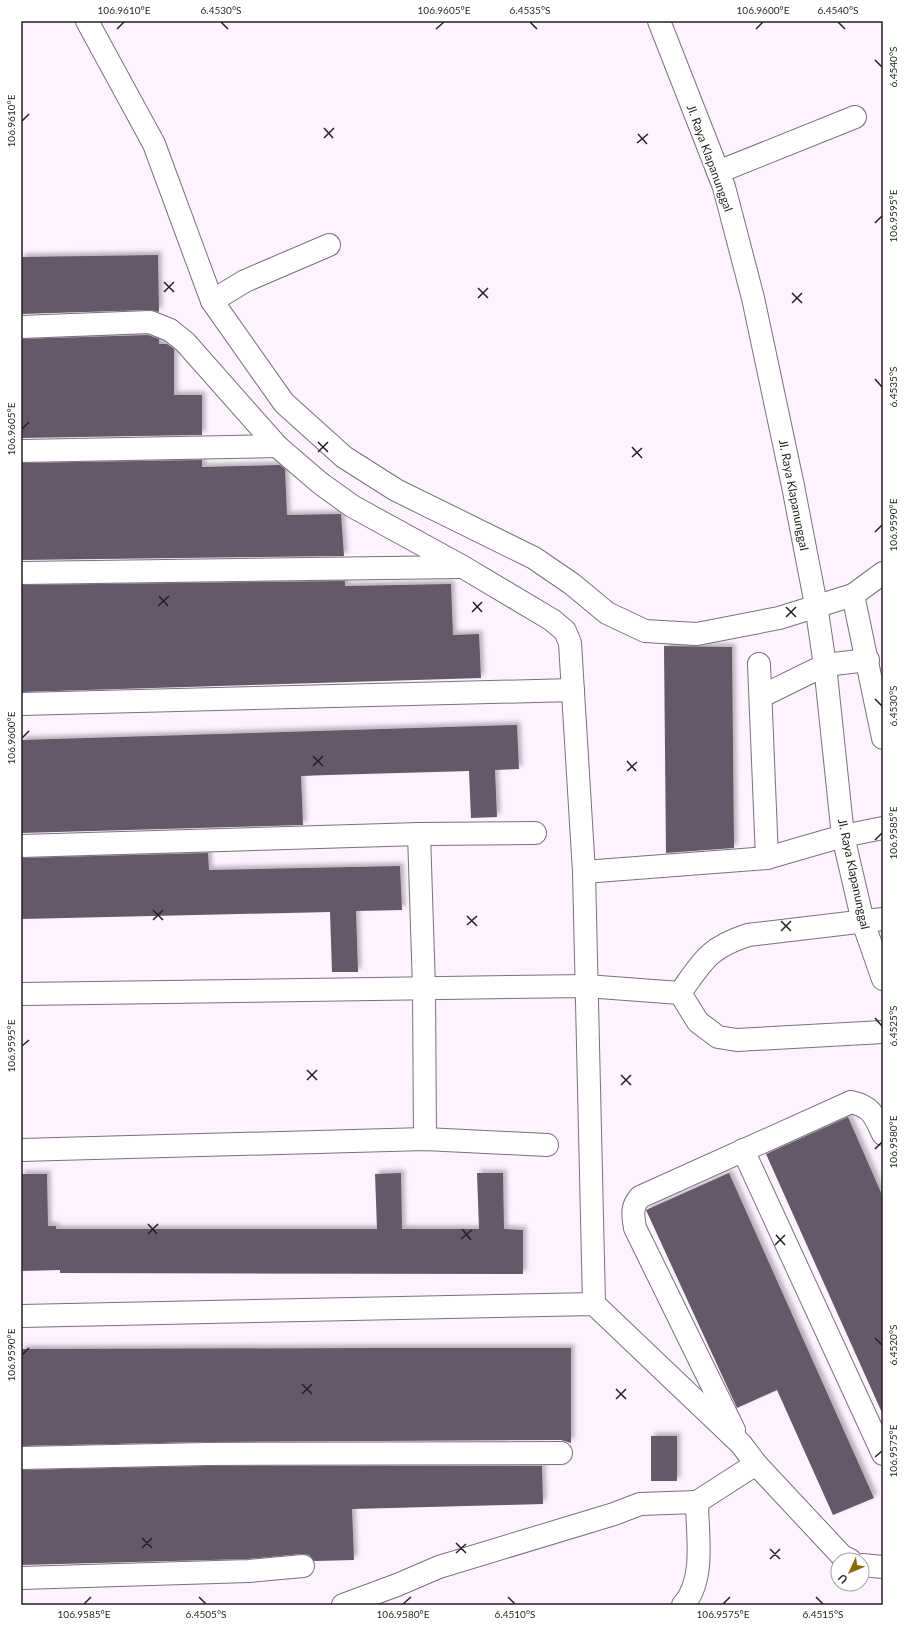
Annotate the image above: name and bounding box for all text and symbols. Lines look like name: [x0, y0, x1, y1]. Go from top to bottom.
text: 106.9610°E: [98, 4, 151, 16]
text: 6.4530°S: [201, 4, 241, 16]
text: 106.9605°E: [418, 4, 471, 16]
text: 6.4535°S: [510, 4, 550, 16]
text: 106.9600°E: [737, 4, 790, 16]
text: 6.4540°S: [818, 4, 858, 16]
text: 6.4540°S: [887, 47, 899, 87]
text: 106.9610°E: [5, 94, 17, 147]
street label: Jl. Raya Klapanunggal: [684, 102, 736, 214]
text: 106.9595°E: [887, 189, 899, 242]
text: 6.4535°S: [887, 367, 899, 407]
text: 106.9605°E: [5, 402, 17, 455]
street label: Jl. Raya Klapanunggal: [776, 438, 812, 552]
text: 106.9590°E: [887, 498, 899, 551]
text: 6.4530°S: [887, 686, 899, 726]
text: 106.9600°E: [5, 711, 17, 764]
text: 106.9585°E: [887, 806, 899, 859]
street label: Jl. Raya Klapanunggal: [835, 817, 873, 931]
text: 6.4525°S: [887, 1006, 899, 1046]
text: 106.9595°E: [5, 1019, 17, 1072]
text: 106.9580°E: [887, 1115, 899, 1168]
text: 6.4520°S: [887, 1325, 899, 1365]
text: 106.9590°E: [5, 1328, 17, 1381]
text: 106.9575°E: [887, 1424, 899, 1477]
north arrow: [830, 1552, 870, 1592]
text: U: [835, 1572, 850, 1587]
text: 106.9585°E: [58, 1608, 111, 1620]
text: 6.4505°S: [186, 1608, 226, 1620]
text: 106.9580°E: [377, 1608, 430, 1620]
text: 6.4510°S: [495, 1608, 535, 1620]
text: 106.9575°E: [697, 1608, 750, 1620]
text: 6.4515°S: [803, 1608, 843, 1620]

